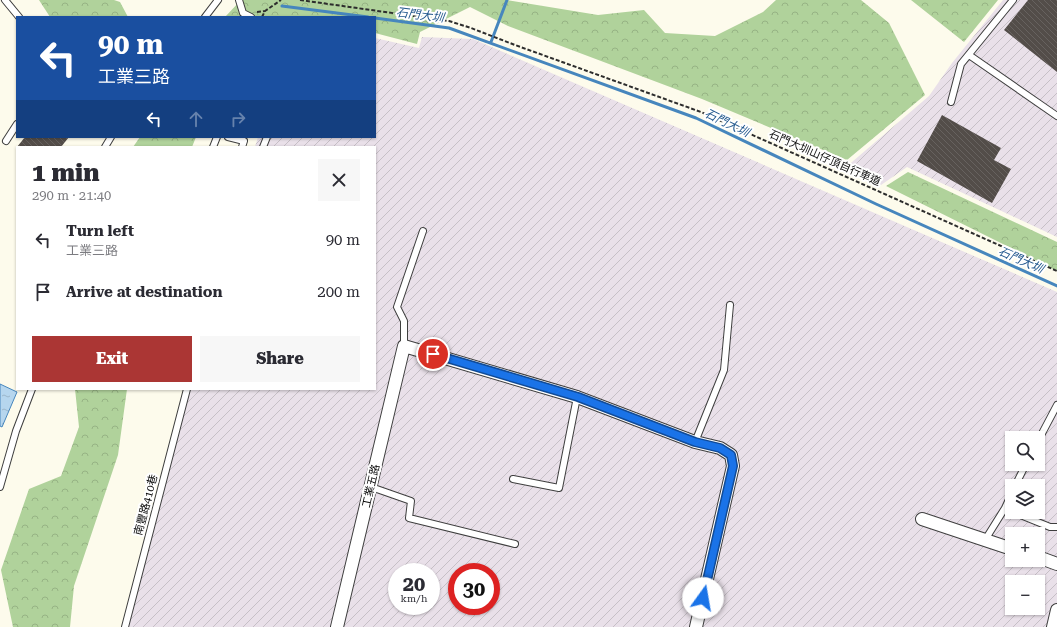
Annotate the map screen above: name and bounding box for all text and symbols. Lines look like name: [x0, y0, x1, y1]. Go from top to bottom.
water label: 石門大圳: [395, 5, 447, 25]
text: 90 m: [98, 28, 163, 61]
icon: left: [32, 32, 84, 84]
text: 工業三路: [98, 66, 170, 87]
water label: 石門大圳: [702, 106, 753, 141]
icon: left: [143, 108, 165, 130]
icon: ahead: [185, 108, 207, 130]
icon: right: [227, 108, 249, 130]
street label: 石門大圳山仔頂自行車道: [767, 127, 883, 189]
text: 1 min: [32, 159, 99, 187]
button: close: [318, 159, 360, 201]
text: 290 m · 21:40: [32, 188, 111, 203]
text: Turn left: [66, 222, 134, 240]
icon: left: [32, 229, 54, 251]
text: 90 m: [326, 231, 360, 249]
text: 工業三路: [66, 243, 118, 258]
water label: 石門大圳: [996, 244, 1048, 277]
icon: arrive: [32, 281, 54, 303]
text: Arrive at destination: [66, 283, 222, 301]
text: 200 m: [317, 283, 360, 301]
button: Exit: [32, 336, 192, 382]
button: Share: [200, 336, 360, 382]
pin: [416, 337, 450, 371]
icon: arrive: [422, 343, 444, 365]
map controls: [1005, 431, 1045, 615]
button: search: [1005, 431, 1045, 471]
street label: 工業五路: [360, 463, 382, 509]
street label: 南豐路410巷: [132, 473, 160, 537]
button: layers: [1005, 479, 1045, 519]
button: +: [1005, 527, 1045, 567]
speed limit sign: 30: [448, 563, 500, 615]
text: 20: [403, 572, 425, 596]
button: −: [1005, 575, 1045, 615]
position arrow: [682, 577, 724, 619]
text: km/h: [401, 593, 427, 604]

